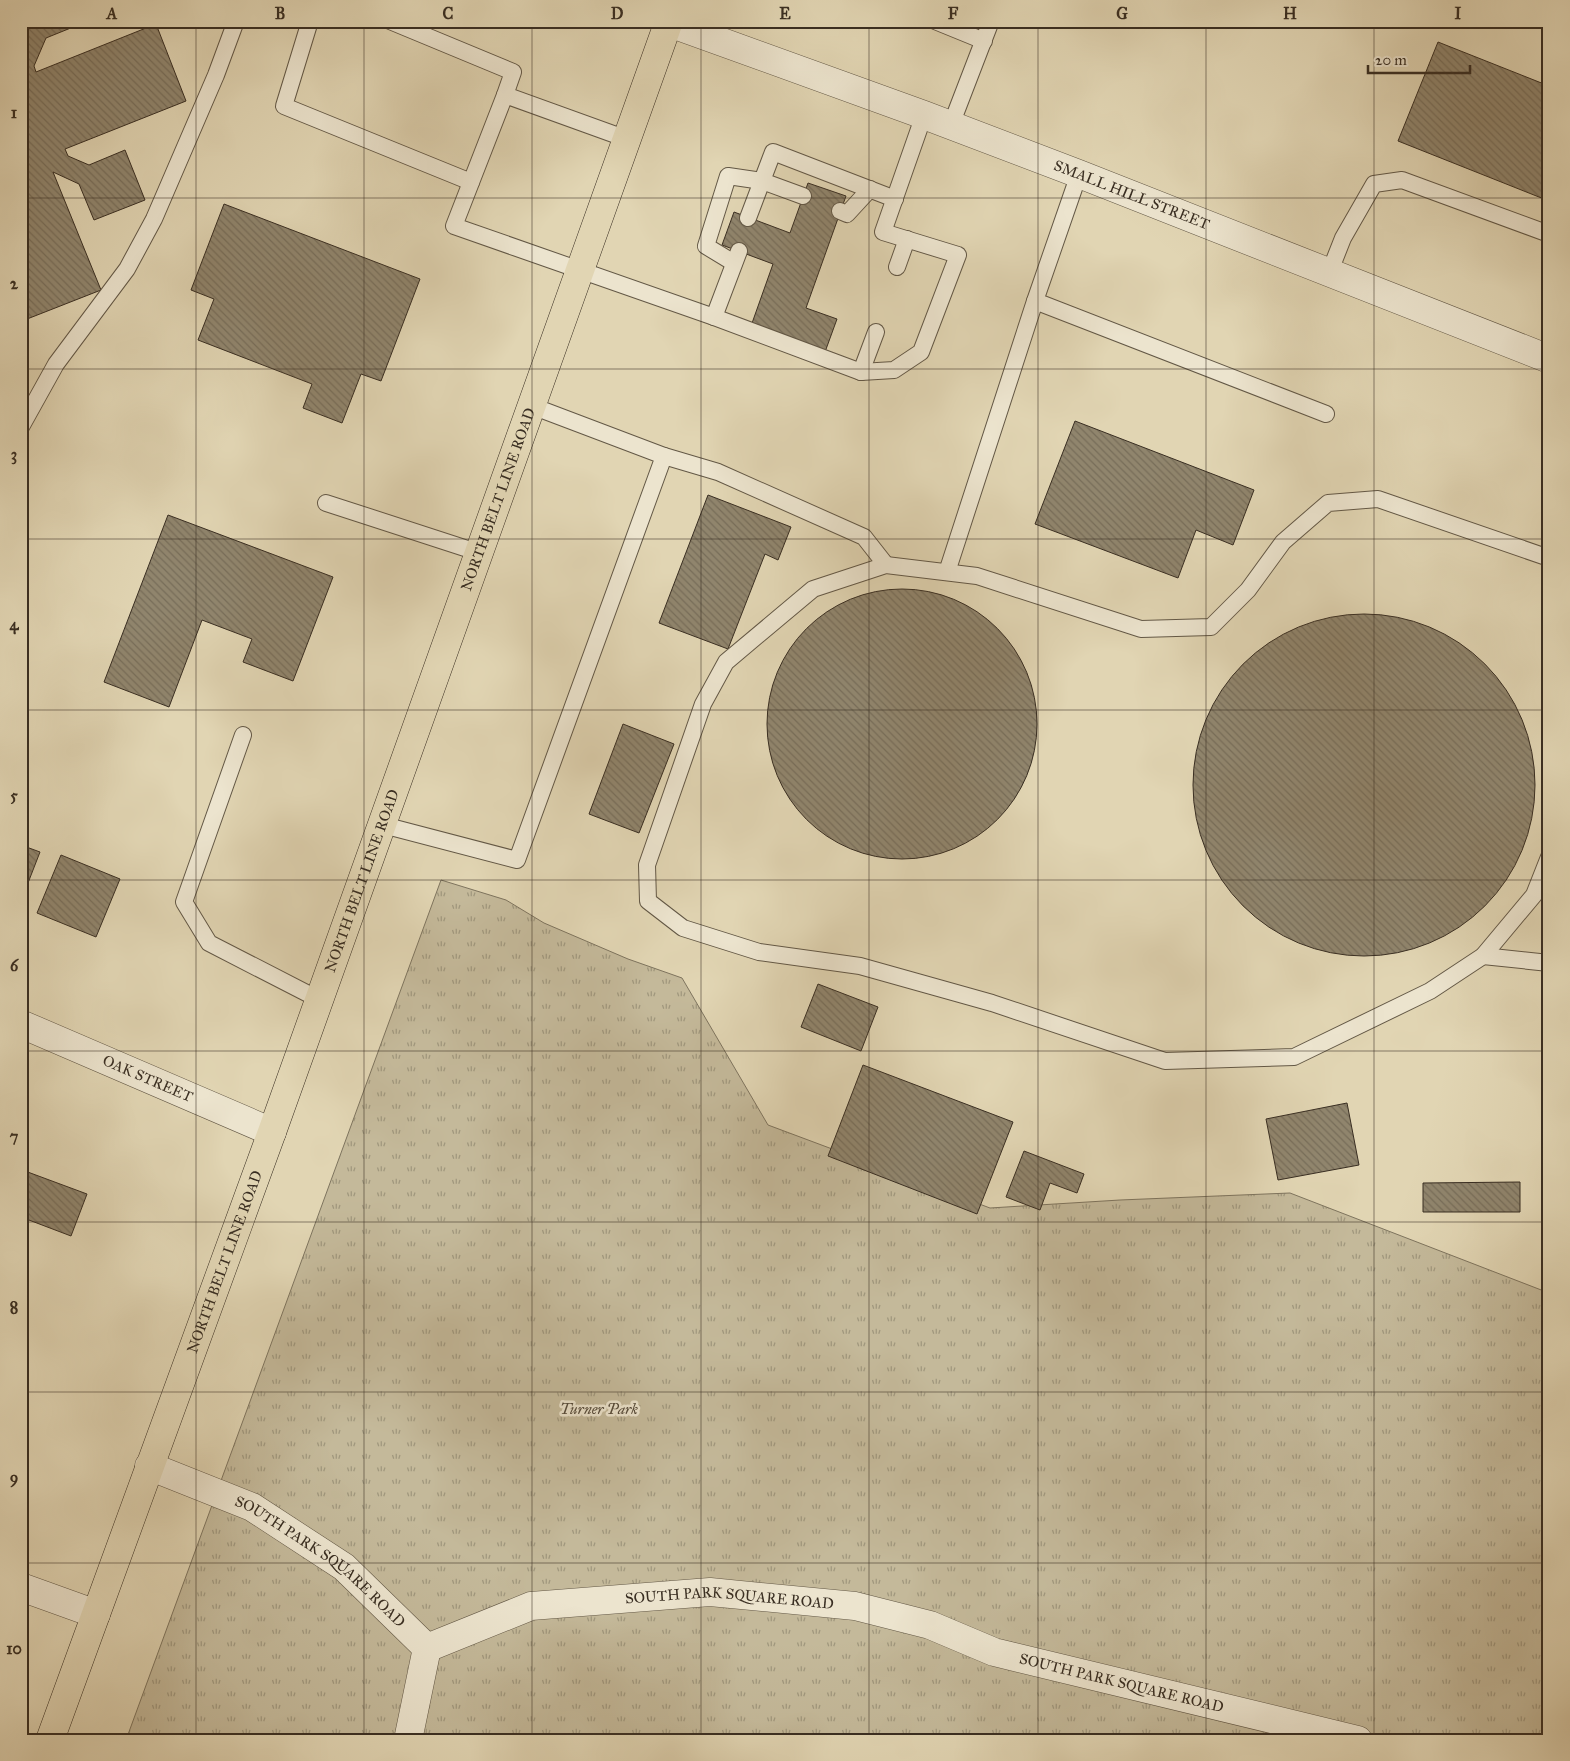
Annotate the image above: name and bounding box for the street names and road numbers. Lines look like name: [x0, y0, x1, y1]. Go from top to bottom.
street label: SMALL HILL STREET: [1051, 156, 1212, 233]
street label: NORTH BELT LINE ROAD: [457, 405, 539, 593]
street label: NORTH BELT LINE ROAD: [321, 787, 403, 975]
street label: OAK STREET: [100, 1051, 196, 1106]
street label: NORTH BELT LINE ROAD: [183, 1168, 266, 1356]
street label: SOUTH PARK SQUARE ROAD: [232, 1492, 409, 1631]
street label: SOUTH PARK SQUARE ROAD: [624, 1583, 835, 1613]
street label: SOUTH PARK SQUARE ROAD: [1017, 1649, 1226, 1716]

